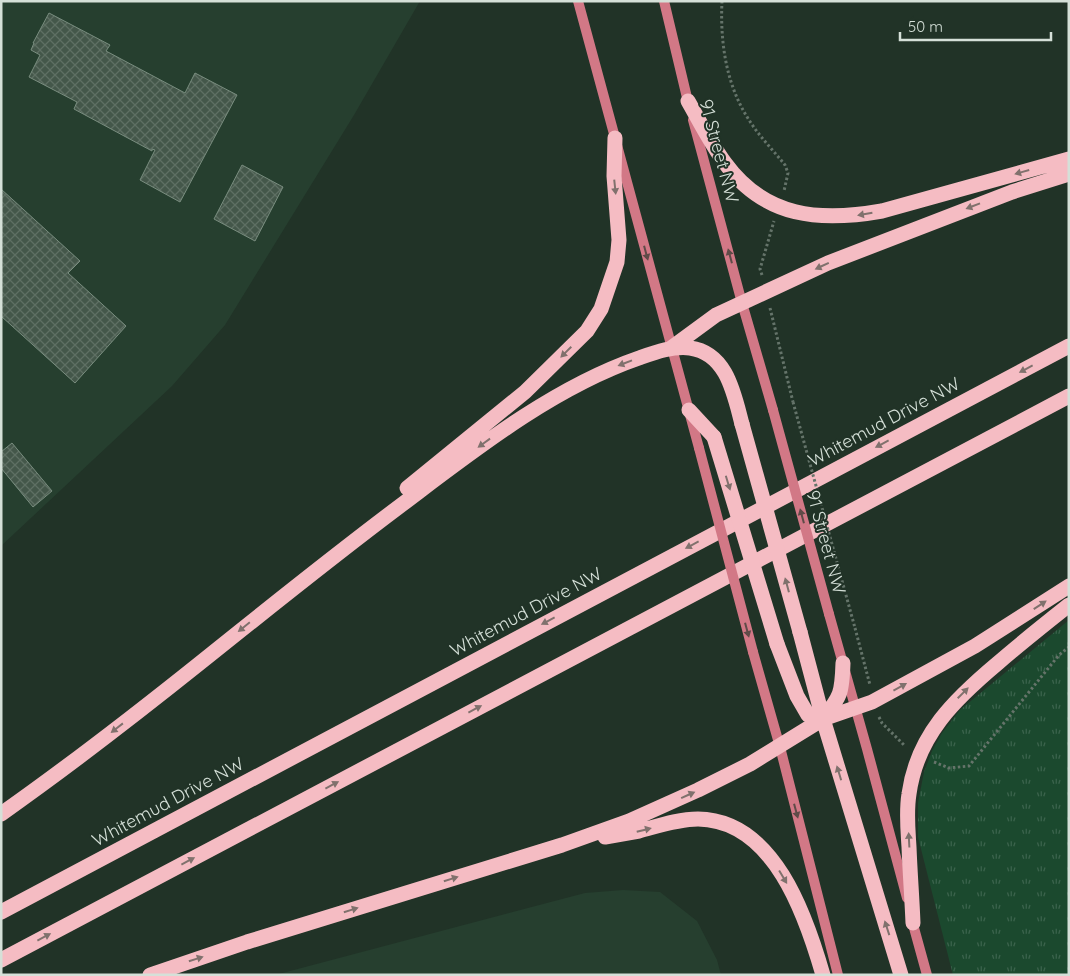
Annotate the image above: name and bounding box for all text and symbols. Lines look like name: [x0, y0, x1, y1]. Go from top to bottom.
scale bar: [900, 10, 1051, 42]
text: 50 m: [908, 17, 943, 36]
street label: 91 Street NW: [695, 97, 744, 205]
one-way arrow: [1014, 168, 1029, 176]
one-way arrow: [611, 179, 619, 195]
one-way arrow: [965, 202, 980, 210]
one-way arrow: [857, 211, 873, 219]
one-way arrow: [642, 246, 650, 261]
one-way arrow: [726, 248, 734, 264]
one-way arrow: [815, 262, 829, 270]
one-way arrow: [560, 345, 572, 357]
one-way arrow: [617, 359, 632, 367]
one-way arrow: [1018, 365, 1033, 373]
street label: Whitemud Drive NW: [804, 372, 964, 471]
one-way arrow: [477, 438, 491, 448]
one-way arrow: [875, 440, 889, 449]
one-way arrow: [725, 476, 733, 491]
street label: 91 Street NW: [802, 488, 851, 596]
one-way arrow: [798, 509, 806, 524]
one-way arrow: [684, 541, 699, 549]
street label: Whitemud Drive NW: [446, 562, 606, 661]
one-way arrow: [783, 577, 791, 592]
one-way arrow: [1033, 600, 1047, 610]
one-way arrow: [541, 617, 555, 625]
one-way arrow: [238, 622, 251, 633]
one-way arrow: [743, 622, 751, 638]
one-way arrow: [893, 683, 907, 691]
one-way arrow: [957, 687, 969, 699]
one-way arrow: [469, 705, 482, 714]
one-way arrow: [110, 723, 123, 734]
street label: Whitemud Drive NW: [88, 752, 248, 851]
one-way arrow: [835, 765, 843, 780]
one-way arrow: [324, 781, 339, 789]
one-way arrow: [681, 790, 695, 798]
one-way arrow: [792, 804, 800, 819]
one-way arrow: [636, 825, 651, 833]
one-way arrow: [904, 831, 912, 847]
one-way arrow: [181, 857, 195, 865]
one-way arrow: [779, 870, 788, 883]
one-way arrow: [444, 875, 459, 883]
one-way arrow: [344, 906, 359, 913]
one-way arrow: [882, 921, 890, 936]
one-way arrow: [37, 933, 52, 941]
one-way arrow: [189, 955, 204, 963]

